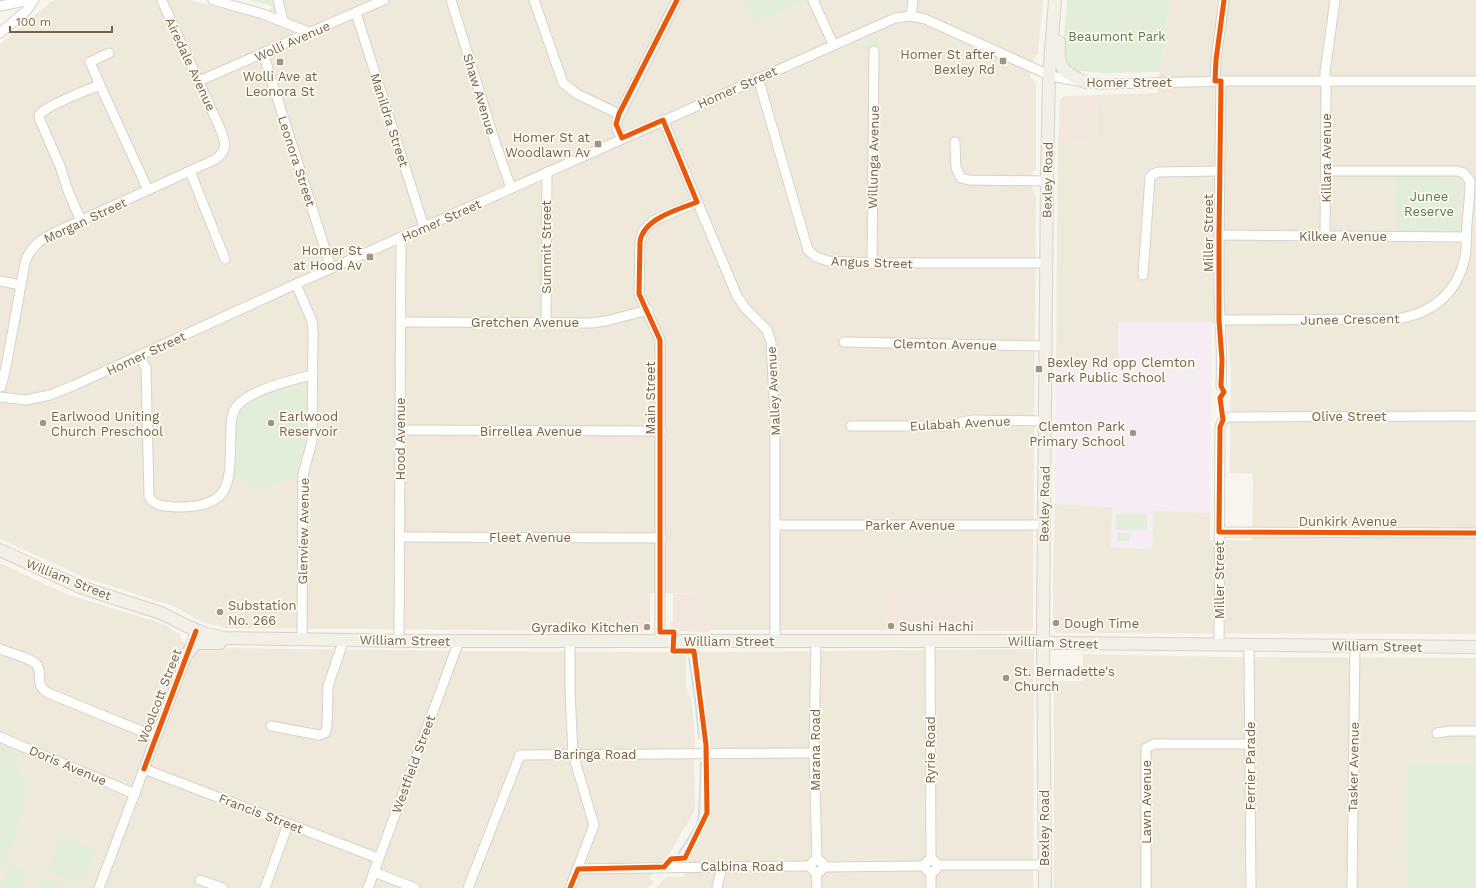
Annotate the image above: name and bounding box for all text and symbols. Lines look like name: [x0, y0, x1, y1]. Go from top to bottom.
scale bar: [10, 8, 112, 34]
text: 100 m: [16, 15, 51, 29]
street label: Airedale Avenue: [162, 15, 219, 113]
street label: Wolli Avenue: [252, 18, 332, 65]
park label: Beaumont Park: [1068, 29, 1166, 44]
place label: Homer St after Bexley Rd: [900, 47, 995, 77]
street label: Shaw Avenue: [460, 52, 499, 137]
marker: Homer St after Bexley Rd: [998, 56, 1008, 66]
marker: Wolli Ave at Leonora St: [275, 57, 285, 67]
street label: Homer Street: [695, 63, 780, 112]
place label: Wolli Ave at Leonora St: [243, 69, 318, 99]
street label: Manildra Street: [367, 71, 412, 169]
street label: Homer Street: [1086, 75, 1172, 90]
street label: Willunga Avenue: [865, 105, 882, 209]
street label: Killara Avenue: [1319, 113, 1334, 203]
street label: Leonora Street: [275, 114, 318, 209]
place label: Homer St at Woodlawn Av: [505, 130, 591, 160]
marker: Homer St at Woodlawn Av: [593, 139, 603, 149]
street label: Bexley Road: [1039, 142, 1056, 218]
park label: Junee Reserve: [1404, 189, 1454, 219]
street label: Miller Street: [1201, 193, 1216, 272]
street label: Morgan Street: [41, 194, 130, 246]
street label: Homer Street: [399, 196, 484, 245]
street label: Summit Street: [539, 200, 554, 294]
street label: Kilkee Avenue: [1299, 229, 1387, 244]
place label: Homer St at Hood Av: [293, 243, 363, 273]
marker: Homer St at Hood Av: [365, 252, 375, 262]
street label: Angus Street: [831, 254, 914, 271]
street label: Junee Crescent: [1300, 311, 1400, 328]
street label: Gretchen Avenue: [471, 315, 579, 330]
street label: Homer Street: [104, 328, 189, 378]
street label: Clemton Avenue: [893, 336, 997, 353]
street label: Malley Avenue: [764, 346, 783, 436]
place label: Bexley Rd opp Clemton Park Public School: [1047, 355, 1195, 385]
street label: Main Street: [643, 361, 658, 435]
marker: Bexley Rd opp Clemton Park Public School: [1034, 364, 1044, 374]
street label: Hood Avenue: [393, 397, 408, 481]
place label: Earlwood Uniting Church Preschool: [51, 409, 163, 439]
place label: Earlwood Reservoir: [279, 409, 338, 439]
street label: Olive Street: [1312, 409, 1387, 424]
street label: Eulabah Avenue: [909, 413, 1011, 434]
marker: Earlwood Uniting Church Preschool: [38, 418, 48, 428]
marker: Earlwood Reservoir: [266, 418, 276, 428]
place label: Clemton Park Primary School: [1029, 419, 1126, 449]
street label: Birrellea Avenue: [480, 424, 582, 439]
marker: Clemton Park Primary School: [1128, 428, 1138, 438]
street label: Bexley Road: [1036, 466, 1053, 542]
street label: Glenview Avenue: [295, 477, 312, 585]
street label: Dunkirk Avenue: [1299, 514, 1397, 529]
street label: Parker Avenue: [865, 518, 955, 533]
street label: Fleet Avenue: [489, 530, 571, 545]
street label: Miller Street: [1212, 540, 1227, 619]
street label: William Street: [24, 556, 114, 604]
place label: Substation No. 266: [228, 598, 297, 628]
marker: Substation No. 266: [215, 607, 225, 617]
place label: Dough Time: [1064, 616, 1139, 631]
marker: Dough Time: [1051, 618, 1061, 628]
place label: Sushi Hachi: [899, 619, 974, 634]
place label: Gyradiko Kitchen: [531, 620, 639, 635]
marker: Sushi Hachi: [886, 621, 896, 631]
marker: Gyradiko Kitchen: [642, 622, 652, 632]
street label: William Street: [360, 632, 451, 649]
street label: William Street: [1007, 633, 1099, 652]
street label: William Street: [684, 634, 775, 649]
street label: William Street: [1332, 638, 1423, 655]
street label: Woolcott Street: [135, 646, 185, 746]
place label: St. Bernadette's Church: [1014, 664, 1115, 694]
marker: St. Bernadette's Church: [1001, 673, 1011, 683]
street label: Marana Road: [808, 709, 823, 791]
street label: Westfield Street: [389, 713, 438, 815]
street label: Ryrie Road: [923, 716, 938, 784]
street label: Ferrier Parade: [1243, 721, 1258, 811]
street label: Tasker Avenue: [1345, 722, 1362, 812]
street label: Doris Avenue: [27, 742, 109, 789]
street label: Baringa Road: [554, 747, 636, 762]
street label: Lawn Avenue: [1139, 760, 1154, 844]
street label: Bexley Road: [1037, 790, 1052, 866]
street label: Francis Street: [217, 791, 306, 837]
street label: Calbina Road: [700, 859, 784, 874]

